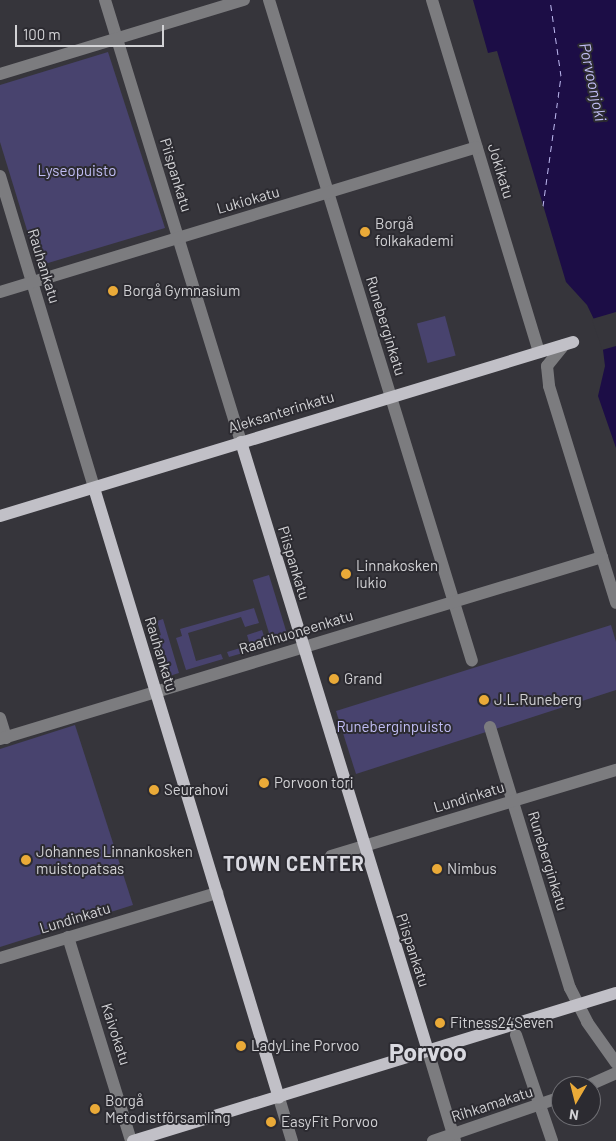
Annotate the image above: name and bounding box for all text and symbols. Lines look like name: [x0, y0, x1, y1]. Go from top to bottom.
scale bar: [18, 15, 166, 47]
text: 100 m: [23, 25, 61, 43]
water label: Porvoonjoki: [575, 41, 611, 123]
street label: Piispankatu: [156, 136, 196, 214]
street label: Jokikatu: [484, 141, 518, 201]
park label: Lyseopuisto: [38, 162, 116, 180]
street label: Lukiokatu: [214, 182, 282, 218]
place label: Borgå folkakademi: [375, 214, 454, 249]
street label: Rauhankatu: [24, 226, 64, 306]
marker: Borgå folkakademi: [359, 226, 371, 238]
street label: Runeberginkatu: [362, 274, 410, 378]
place label: Borgå Gymnasium: [123, 282, 240, 300]
marker: Borgå Gymnasium: [107, 285, 119, 297]
street label: Aleksanterinkatu: [226, 387, 336, 437]
street label: Piispankatu: [274, 524, 314, 602]
place label: Linnakosken lukio: [356, 556, 438, 591]
marker: Linnakosken lukio: [340, 568, 352, 580]
street label: Raatihuoneenkatu: [237, 606, 355, 658]
street label: Rauhankatu: [141, 614, 181, 694]
place label: Grand: [344, 670, 382, 688]
marker: Grand: [328, 673, 340, 685]
place label: J.L.Runeberg: [494, 691, 582, 709]
marker: J.L.Runeberg: [478, 694, 490, 706]
park label: Runeberginpuisto: [336, 718, 452, 736]
place label: Porvoon tori: [274, 774, 354, 792]
marker: Porvoon tori: [258, 777, 270, 789]
street label: Lundinkatu: [431, 778, 507, 816]
place label: Seurahovi: [164, 781, 229, 799]
marker: Seurahovi: [148, 784, 160, 796]
street label: Runeberginkatu: [524, 809, 572, 913]
place label: Johannes Linnankosken muistopatsas: [36, 842, 193, 877]
district label: TOWN CENTER: [222, 851, 366, 875]
marker: Johannes Linnankosken muistopatsas: [20, 854, 32, 866]
place label: Nimbus: [447, 860, 497, 878]
marker: Nimbus: [431, 863, 443, 875]
street label: Lundinkatu: [37, 899, 113, 937]
street label: Piispankatu: [393, 911, 433, 989]
street label: Kaivokatu: [98, 1001, 134, 1067]
place label: Fitness24Seven: [450, 1014, 554, 1032]
marker: Fitness24Seven: [434, 1017, 446, 1029]
district label: Porvoo: [389, 1036, 467, 1066]
place label: LadyLine Porvoo: [251, 1037, 359, 1055]
marker: LadyLine Porvoo: [235, 1040, 247, 1052]
north arrow: [551, 1076, 601, 1126]
street label: Rihkamakatu: [449, 1082, 535, 1126]
place label: Borgå Metodistförsamling: [105, 1091, 230, 1126]
marker: Borgå Metodistförsamling: [89, 1103, 101, 1115]
text: N: [568, 1106, 580, 1124]
place label: EasyFit Porvoo: [281, 1113, 378, 1131]
marker: EasyFit Porvoo: [265, 1116, 277, 1128]

